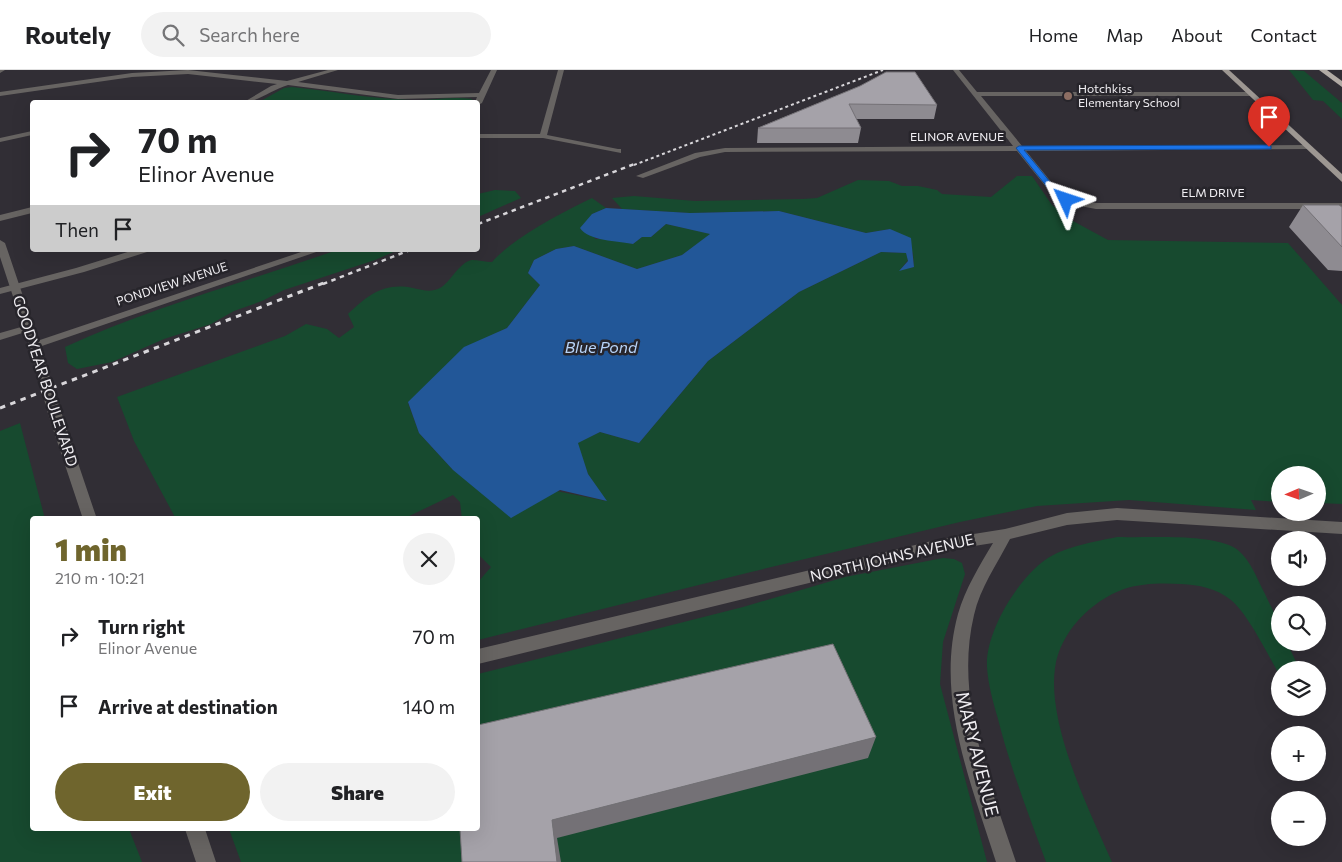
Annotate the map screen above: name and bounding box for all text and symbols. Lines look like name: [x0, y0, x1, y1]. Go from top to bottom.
search box: [141, 12, 491, 57]
text: Routely: [25, 20, 111, 49]
icon: search: [159, 21, 187, 49]
text: Search here: [199, 23, 300, 46]
text: Home: [1029, 24, 1078, 46]
text: Map: [1106, 24, 1143, 46]
text: About: [1171, 24, 1223, 46]
text: Contact: [1251, 24, 1317, 46]
place label: Hotchkiss Elementary School: [1078, 81, 1180, 109]
marker: Hotchkiss Elementary School: [1062, 90, 1074, 102]
pin: [1248, 96, 1290, 147]
icon: arrive: [1255, 103, 1283, 131]
text: 70 m: [138, 117, 218, 160]
icon: right: [55, 120, 120, 185]
street label: ELINOR AVENUE: [910, 129, 1004, 143]
text: Elinor Avenue: [138, 160, 274, 187]
position arrow: [1039, 173, 1091, 225]
street label: ELM DRIVE: [1181, 185, 1245, 199]
icon: arrive: [109, 215, 137, 243]
text: Then: [55, 218, 99, 241]
street label: PONDVIEW AVENUE: [114, 258, 229, 308]
street label: GOODYEAR BOULEVARD: [10, 293, 82, 469]
water label: Blue Pond: [565, 337, 638, 356]
north arrow: [1271, 466, 1326, 521]
map controls: [1271, 466, 1326, 846]
street label: NORTH JOHNS AVENUE: [808, 529, 976, 585]
text: 1 min: [55, 530, 127, 567]
button: sound: [1271, 531, 1326, 586]
button: close: [403, 533, 455, 585]
text: 210 m · 10:21: [55, 568, 145, 587]
button: search: [1271, 596, 1326, 651]
text: Turn right: [98, 615, 185, 638]
icon: right: [55, 622, 83, 650]
text: 70 m: [412, 625, 455, 648]
text: Elinor Avenue: [98, 638, 197, 657]
button: layers: [1271, 661, 1326, 716]
street label: MARY AVENUE: [952, 689, 1004, 819]
icon: arrive: [55, 692, 83, 720]
text: Arrive at destination: [98, 695, 278, 718]
text: 140 m: [403, 695, 455, 718]
button: +: [1271, 726, 1326, 781]
button: Exit: [55, 763, 250, 821]
button: Share: [260, 763, 455, 821]
button: −: [1271, 791, 1326, 846]

